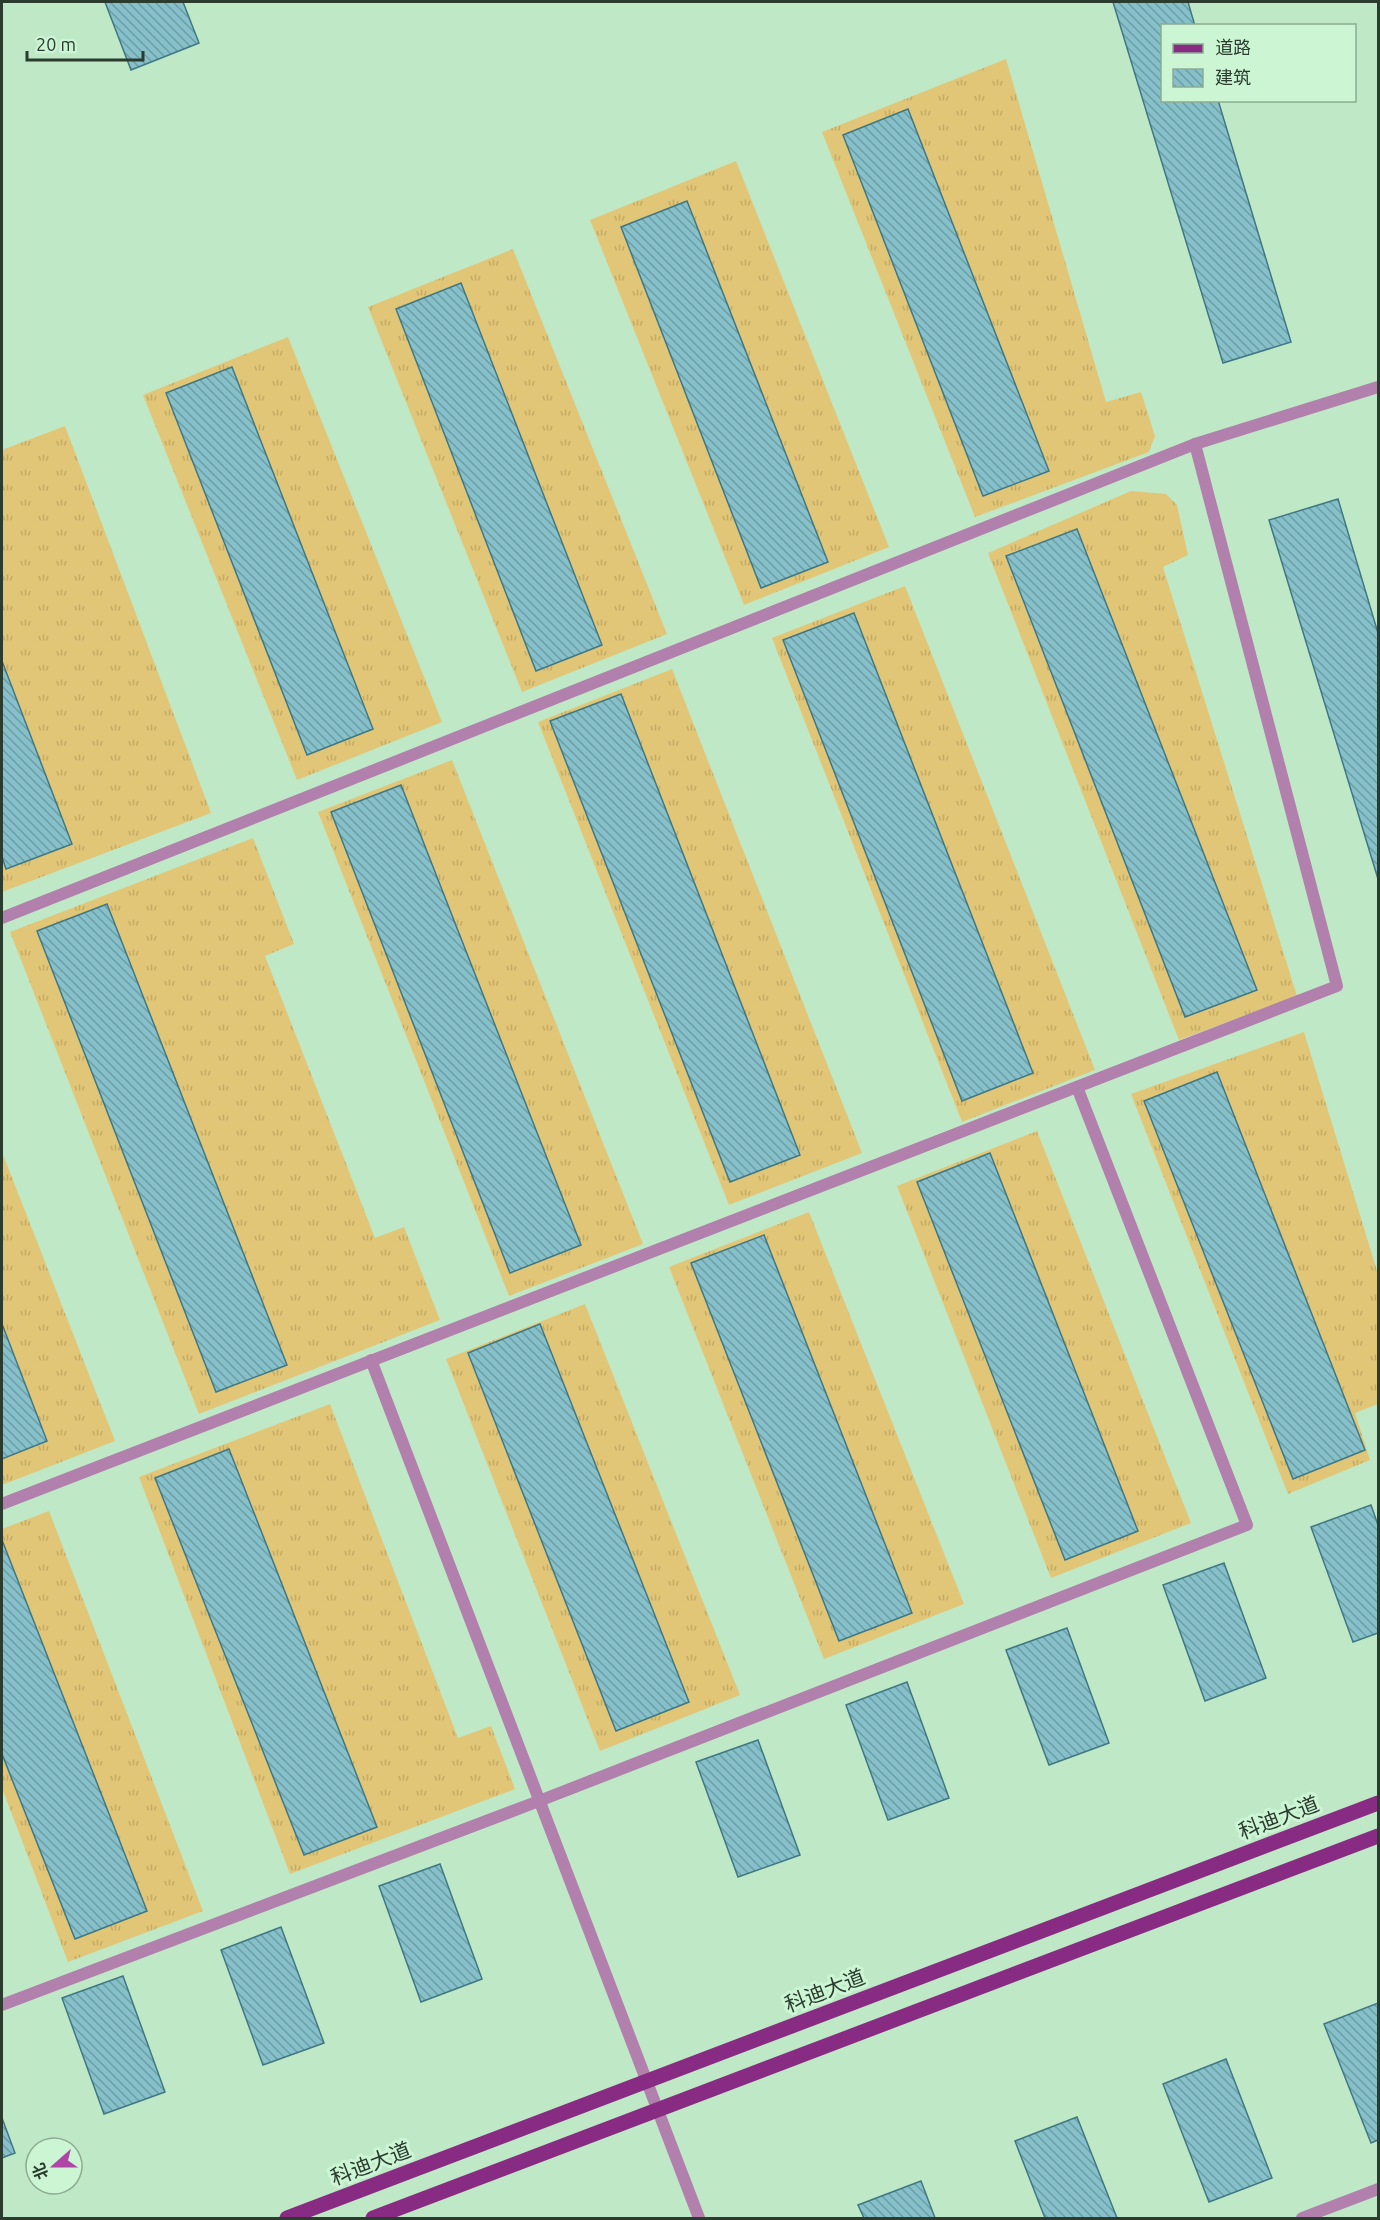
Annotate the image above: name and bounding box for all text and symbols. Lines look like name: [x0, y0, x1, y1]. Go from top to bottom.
scale bar: [27, 24, 142, 62]
legend: [1161, 24, 1356, 102]
text: 20 m: [36, 34, 76, 54]
text: 道路: [1215, 37, 1251, 57]
text: 建筑: [1215, 67, 1251, 87]
street label: 科迪大道: [1235, 1791, 1322, 1843]
street label: 科迪大道: [781, 1964, 868, 2016]
north arrow: [24, 2136, 84, 2196]
street label: 科迪大道: [327, 2137, 414, 2189]
text: 北: [29, 2161, 51, 2182]

